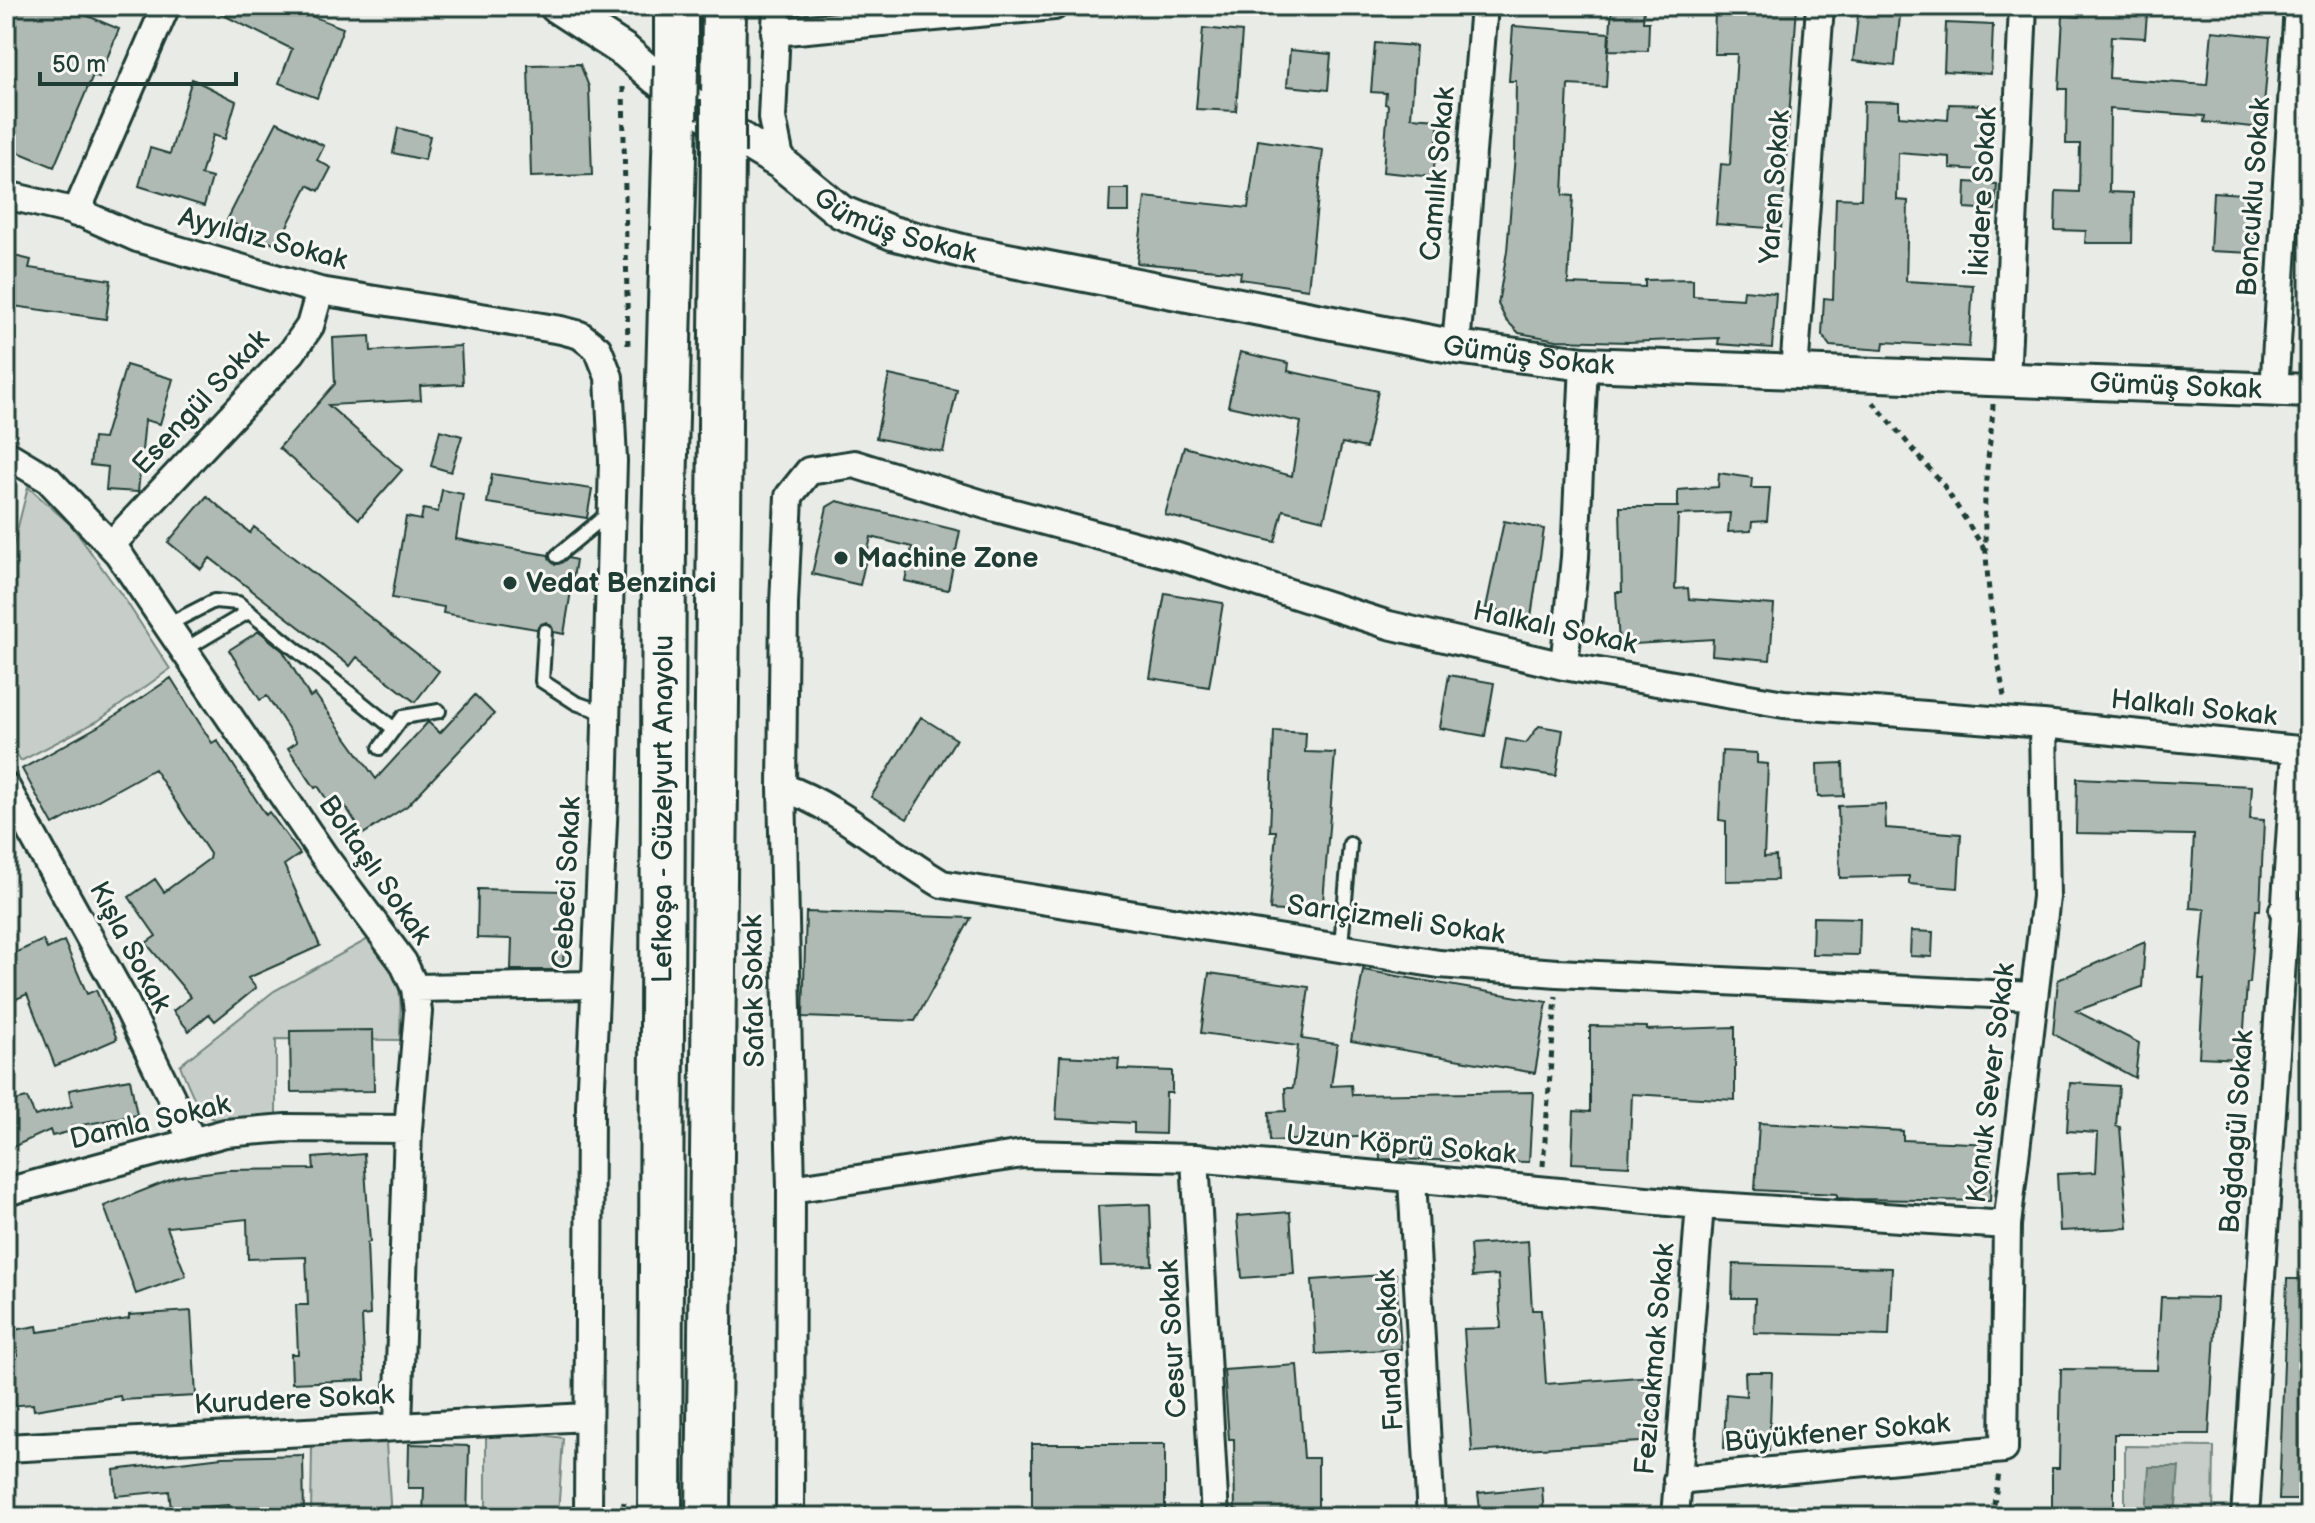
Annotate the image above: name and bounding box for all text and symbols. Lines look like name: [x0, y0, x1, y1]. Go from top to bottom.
scale bar: [40, 36, 236, 86]
text: 50 m: [52, 50, 106, 79]
street label: Camılık Sokak: [1414, 85, 1462, 263]
street label: Boncuklu Sokak: [2231, 96, 2277, 298]
street label: İkidere Sokak: [1961, 106, 2004, 278]
street label: Yaren Sokak: [1753, 109, 1797, 266]
street label: Gümüş Sokak: [807, 180, 980, 270]
street label: Ayyıldız Sokak: [175, 201, 351, 277]
street label: Esengül Sokak: [126, 323, 277, 481]
street label: Gümüş Sokak: [1440, 328, 1615, 382]
street label: Gümüş Sokak: [2089, 366, 2262, 406]
place label: Machine Zone: [857, 542, 1038, 575]
marker: Machine Zone: [832, 549, 850, 567]
place label: Vedat Benzinci: [526, 567, 716, 600]
marker: Vedat Benzinci: [501, 574, 519, 592]
street label: Halkalı Sokak: [1470, 594, 1640, 662]
street label: Lefkoşa - Güzelyurt Anayolu: [646, 635, 680, 983]
street label: Halkalı Sokak: [2109, 683, 2279, 733]
street label: Boltaşlı Sokak: [311, 789, 439, 951]
street label: Cebeci Sokak: [546, 795, 588, 970]
street label: Kışla Sokak: [82, 876, 178, 1018]
street label: Sarıçizmeli Sokak: [1285, 888, 1507, 952]
street label: Safak Sokak: [736, 914, 772, 1068]
street label: Konuk Sever Sokak: [1960, 961, 2022, 1205]
street label: Bağdagül Sokak: [2213, 1029, 2261, 1235]
street label: Damla Sokak: [67, 1087, 234, 1156]
street label: Uzun Köprü Sokak: [1284, 1118, 1518, 1172]
street label: Fezicakmak Sokak: [1628, 1242, 1682, 1476]
street label: Cesur Sokak: [1152, 1259, 1194, 1419]
street label: Funda Sokak: [1369, 1268, 1411, 1432]
street label: Kurudere Sokak: [193, 1378, 395, 1422]
street label: Büyükfener Sokak: [1723, 1407, 1952, 1459]

